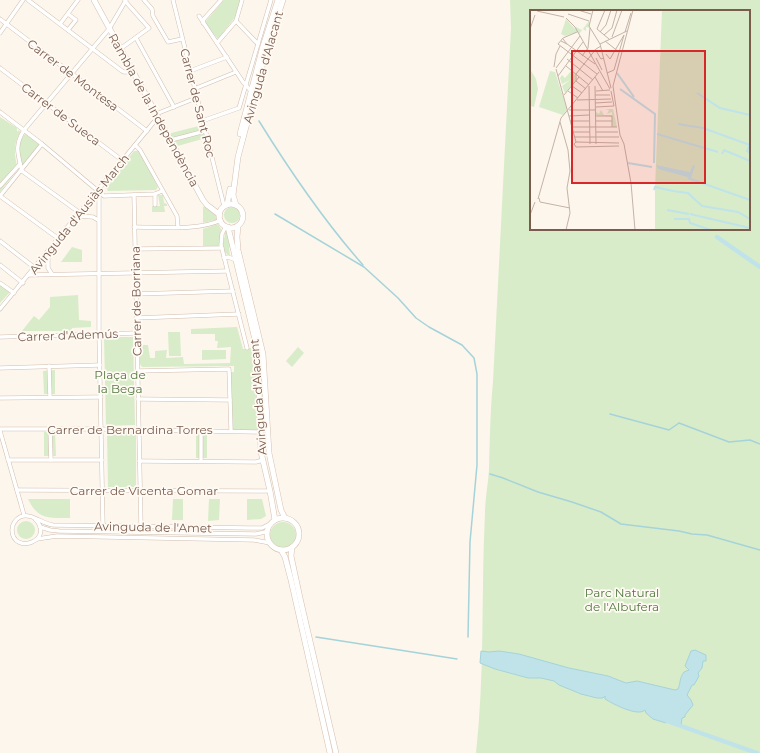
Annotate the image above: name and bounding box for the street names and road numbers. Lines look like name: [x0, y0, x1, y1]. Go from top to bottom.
street label: Avinguda d'Alacant: [240, 9, 286, 125]
street label: Rambla de la Independència: [105, 31, 203, 189]
street label: Carrer de Montesa: [24, 36, 122, 114]
street label: Carrer de Sant Roc: [177, 47, 219, 159]
street label: Carrer de Sueca: [18, 79, 104, 149]
street label: Avinguda d'Ausiàs March: [26, 151, 132, 277]
street label: Carrer de Borriana: [128, 246, 144, 356]
street label: Carrer d'Ademús: [17, 326, 119, 344]
street label: Avinguda d'Alacant: [246, 338, 270, 456]
street label: Carrer de Bernardina Torres: [47, 422, 213, 437]
street label: Carrer de Vicenta Gomar: [70, 483, 218, 498]
street label: Avinguda de l'Amet: [94, 518, 212, 536]

